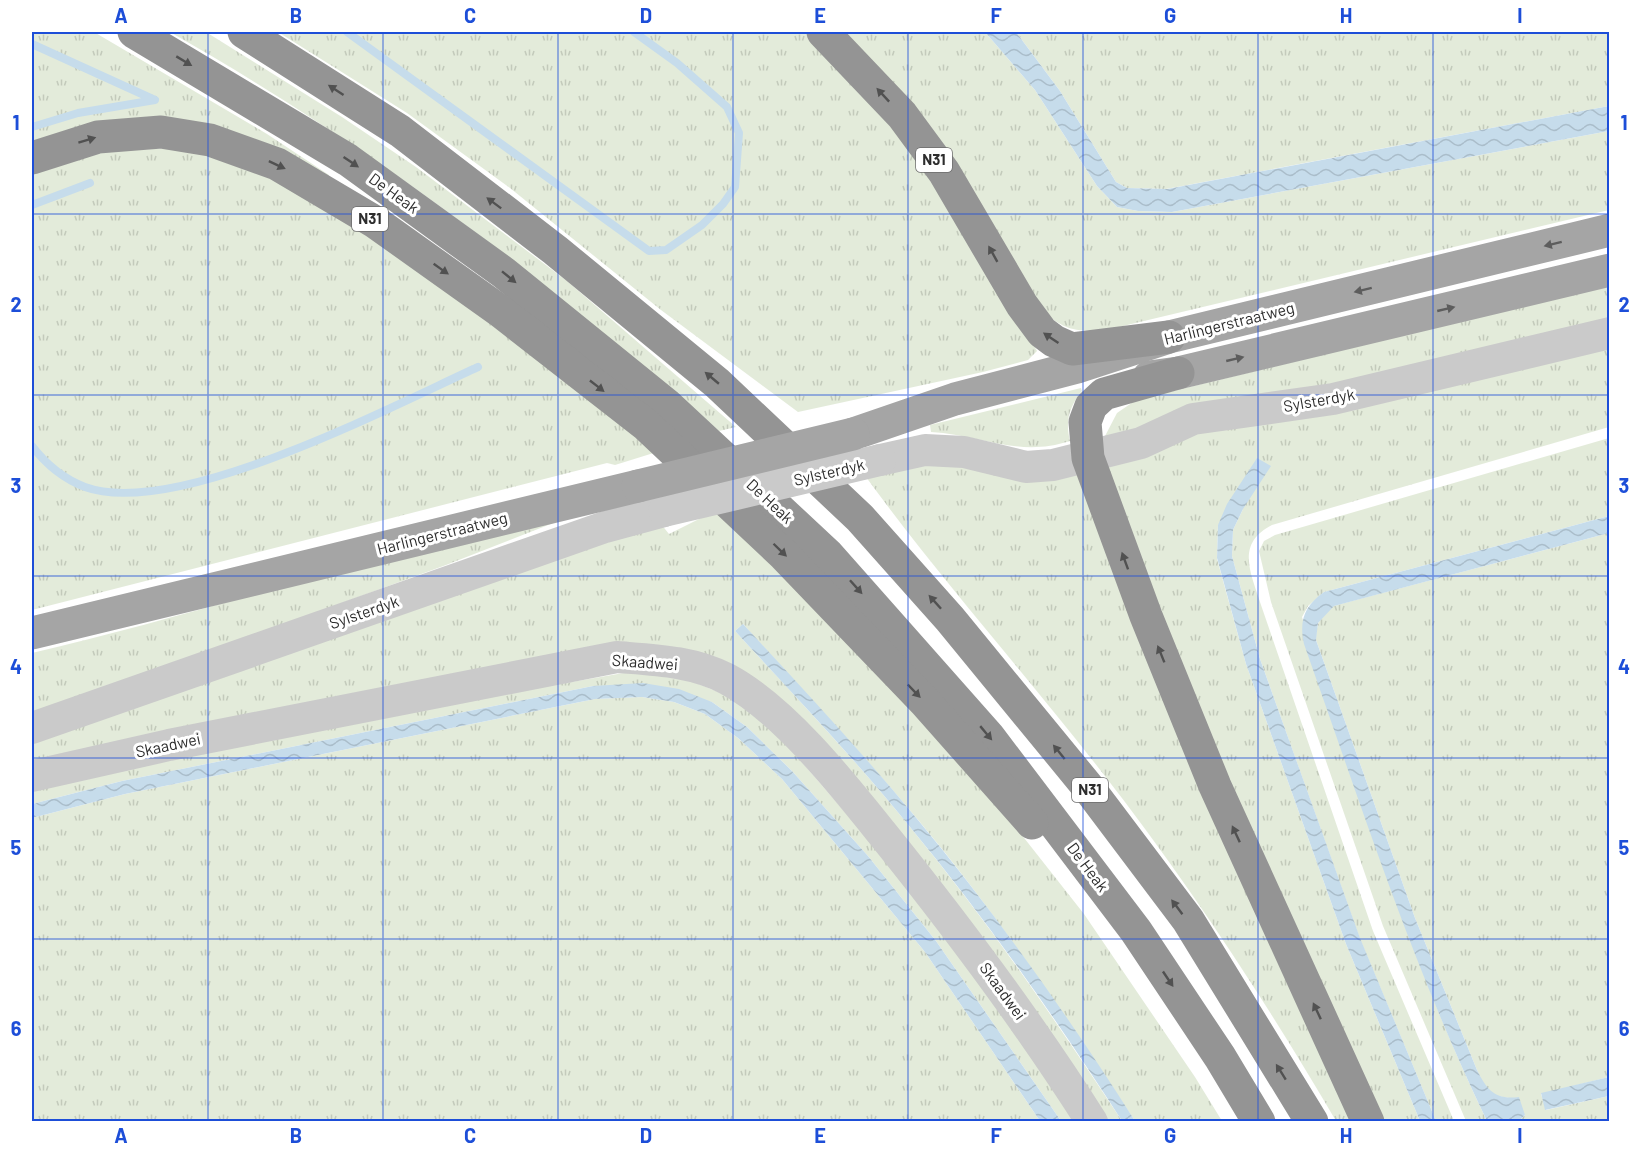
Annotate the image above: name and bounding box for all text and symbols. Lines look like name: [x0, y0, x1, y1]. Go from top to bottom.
text: A: [114, 3, 128, 27]
text: B: [290, 3, 302, 27]
text: C: [464, 3, 476, 27]
text: D: [640, 3, 652, 27]
text: E: [814, 3, 826, 27]
text: F: [990, 3, 1002, 27]
text: G: [1164, 3, 1176, 27]
text: H: [1340, 3, 1352, 27]
text: I: [1517, 3, 1523, 27]
one-way arrow: [176, 56, 192, 67]
one-way arrow: [328, 85, 344, 96]
one-way arrow: [876, 88, 890, 102]
text: 1: [12, 110, 20, 134]
text: 1: [1620, 110, 1628, 134]
one-way arrow: [78, 135, 96, 144]
road number: N31: [916, 148, 952, 172]
one-way arrow: [343, 156, 359, 167]
one-way arrow: [268, 160, 286, 170]
street label: De Heak: [366, 168, 423, 217]
one-way arrow: [487, 198, 502, 210]
road number: N31: [352, 207, 388, 231]
one-way arrow: [1543, 239, 1562, 249]
one-way arrow: [989, 246, 999, 263]
one-way arrow: [433, 263, 449, 275]
one-way arrow: [501, 270, 516, 283]
one-way arrow: [1354, 285, 1372, 295]
text: 2: [10, 292, 22, 316]
text: 2: [1618, 292, 1630, 316]
street label: Harlingerstraatweg: [1162, 297, 1296, 348]
one-way arrow: [1436, 304, 1455, 314]
one-way arrow: [1043, 333, 1059, 344]
one-way arrow: [1226, 354, 1245, 364]
one-way arrow: [704, 372, 720, 385]
one-way arrow: [589, 380, 605, 393]
street label: Sylsterdyk: [1282, 384, 1356, 415]
street label: Sylsterdyk: [792, 454, 866, 489]
text: 3: [11, 473, 21, 497]
text: 3: [1619, 473, 1629, 497]
street label: De Heak: [743, 474, 798, 527]
street label: Harlingerstraatweg: [375, 507, 509, 558]
one-way arrow: [772, 543, 786, 557]
one-way arrow: [1120, 552, 1130, 570]
one-way arrow: [849, 580, 863, 595]
street label: Sylsterdyk: [327, 591, 401, 632]
one-way arrow: [928, 594, 942, 609]
one-way arrow: [1156, 644, 1166, 662]
street label: Skaadwei: [611, 650, 679, 673]
text: 4: [10, 654, 22, 678]
text: 4: [1618, 654, 1630, 678]
one-way arrow: [907, 684, 921, 698]
one-way arrow: [979, 725, 992, 741]
street label: Skaadwei: [134, 728, 202, 761]
one-way arrow: [1052, 744, 1065, 760]
road number: N31: [1072, 778, 1108, 802]
one-way arrow: [1231, 824, 1241, 842]
text: 5: [11, 835, 22, 859]
text: 5: [1619, 835, 1630, 859]
street label: De Heak: [1064, 838, 1113, 895]
one-way arrow: [1172, 899, 1184, 914]
street label: Skaadwei: [976, 958, 1031, 1023]
one-way arrow: [1162, 971, 1173, 987]
one-way arrow: [1312, 1002, 1321, 1020]
text: 6: [11, 1016, 22, 1040]
text: 6: [1619, 1016, 1630, 1040]
one-way arrow: [1275, 1064, 1286, 1080]
text: A: [114, 1123, 128, 1147]
text: B: [290, 1123, 302, 1147]
text: C: [464, 1123, 476, 1147]
text: D: [640, 1123, 652, 1147]
text: E: [814, 1123, 826, 1147]
text: F: [990, 1123, 1002, 1147]
text: G: [1164, 1123, 1176, 1147]
text: H: [1340, 1123, 1352, 1147]
text: I: [1517, 1123, 1523, 1147]

